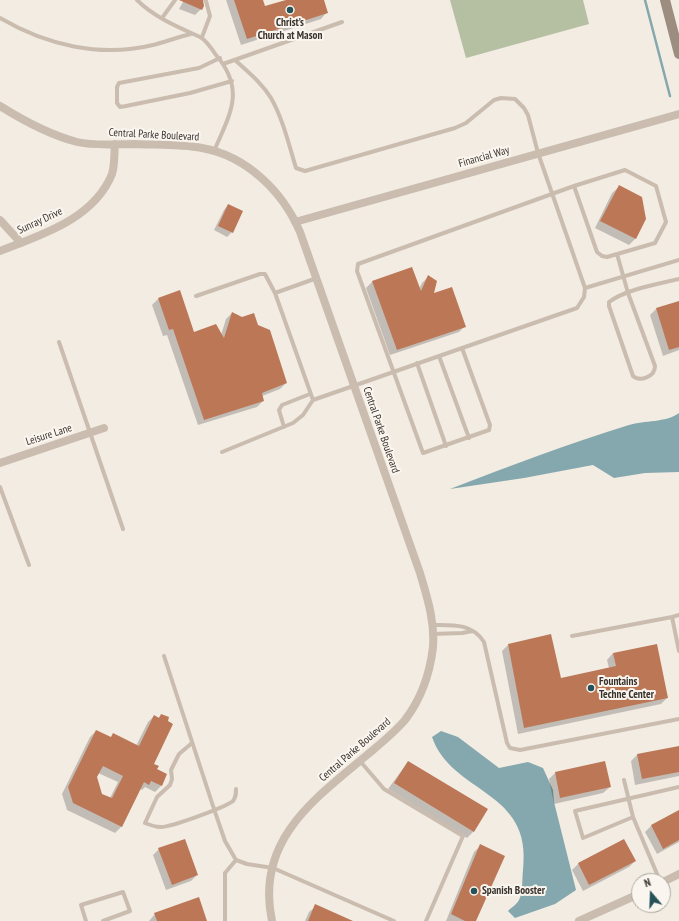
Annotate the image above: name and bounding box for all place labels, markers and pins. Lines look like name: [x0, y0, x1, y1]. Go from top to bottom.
marker: Christ’s Church at Mason: [285, 5, 295, 15]
place label: Christ’s Church at Mason: [258, 16, 322, 42]
place label: Fountains Techne Center: [599, 675, 654, 701]
marker: Fountains Techne Center: [586, 683, 596, 693]
place label: Spanish Booster: [482, 884, 545, 898]
marker: Spanish Booster: [469, 886, 479, 896]

